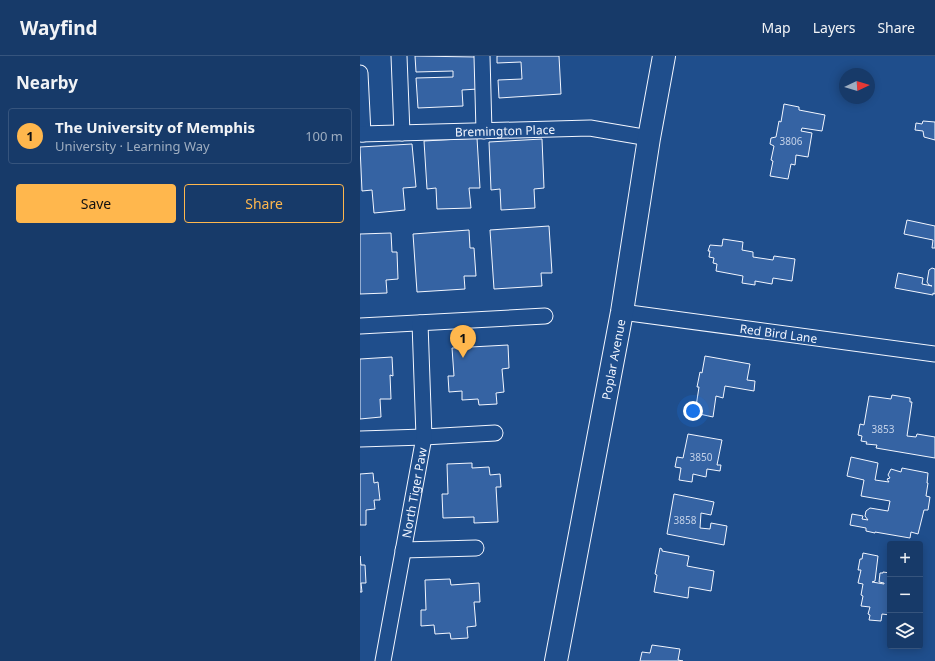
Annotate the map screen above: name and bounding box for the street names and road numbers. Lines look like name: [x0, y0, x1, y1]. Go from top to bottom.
street label: Bremington Place: [455, 120, 556, 140]
street label: Poplar Avenue: [597, 317, 629, 401]
street label: Red Bird Lane: [739, 319, 819, 347]
street label: North Tiger Paw: [397, 446, 431, 539]

